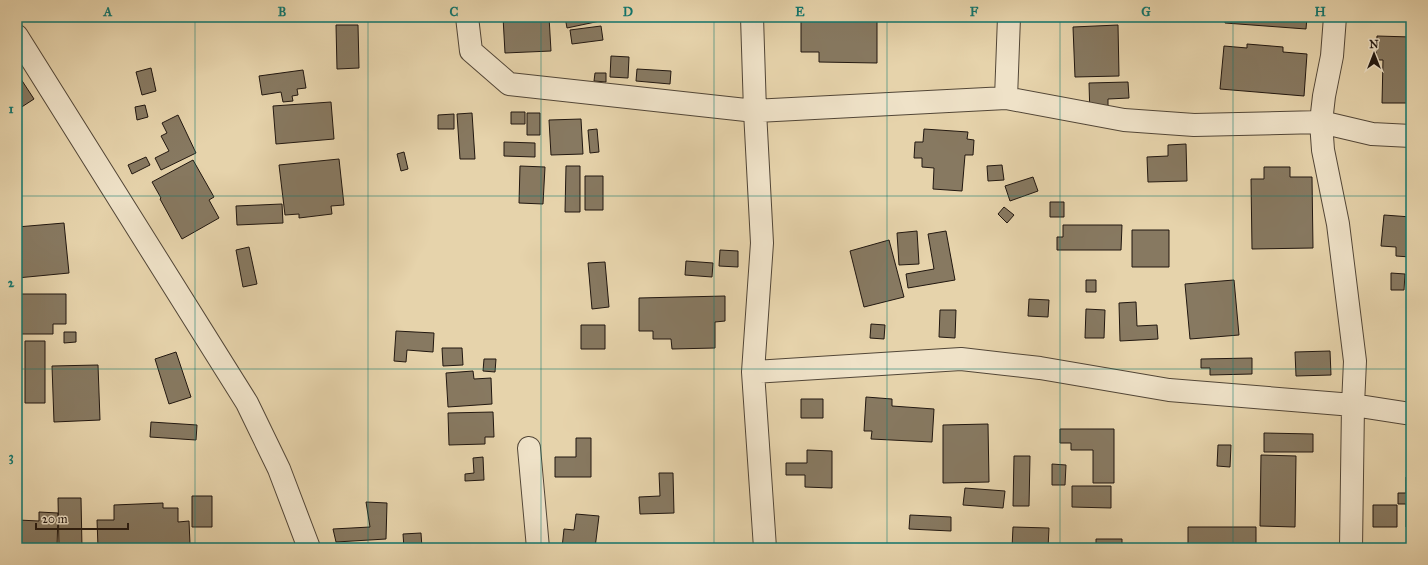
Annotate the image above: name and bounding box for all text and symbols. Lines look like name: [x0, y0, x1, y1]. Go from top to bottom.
text: A: [103, 4, 113, 20]
text: B: [278, 4, 287, 20]
text: C: [450, 4, 459, 20]
text: D: [623, 4, 633, 20]
text: E: [795, 4, 805, 20]
text: F: [970, 4, 979, 20]
text: G: [1141, 4, 1151, 20]
text: H: [1314, 4, 1326, 20]
north arrow: [1354, 34, 1394, 74]
text: N: [1369, 38, 1379, 51]
text: 1: [8, 101, 14, 117]
text: 2: [8, 275, 15, 291]
text: 3: [8, 449, 14, 465]
scale bar: [36, 505, 128, 531]
text: 20 m: [42, 512, 68, 526]

